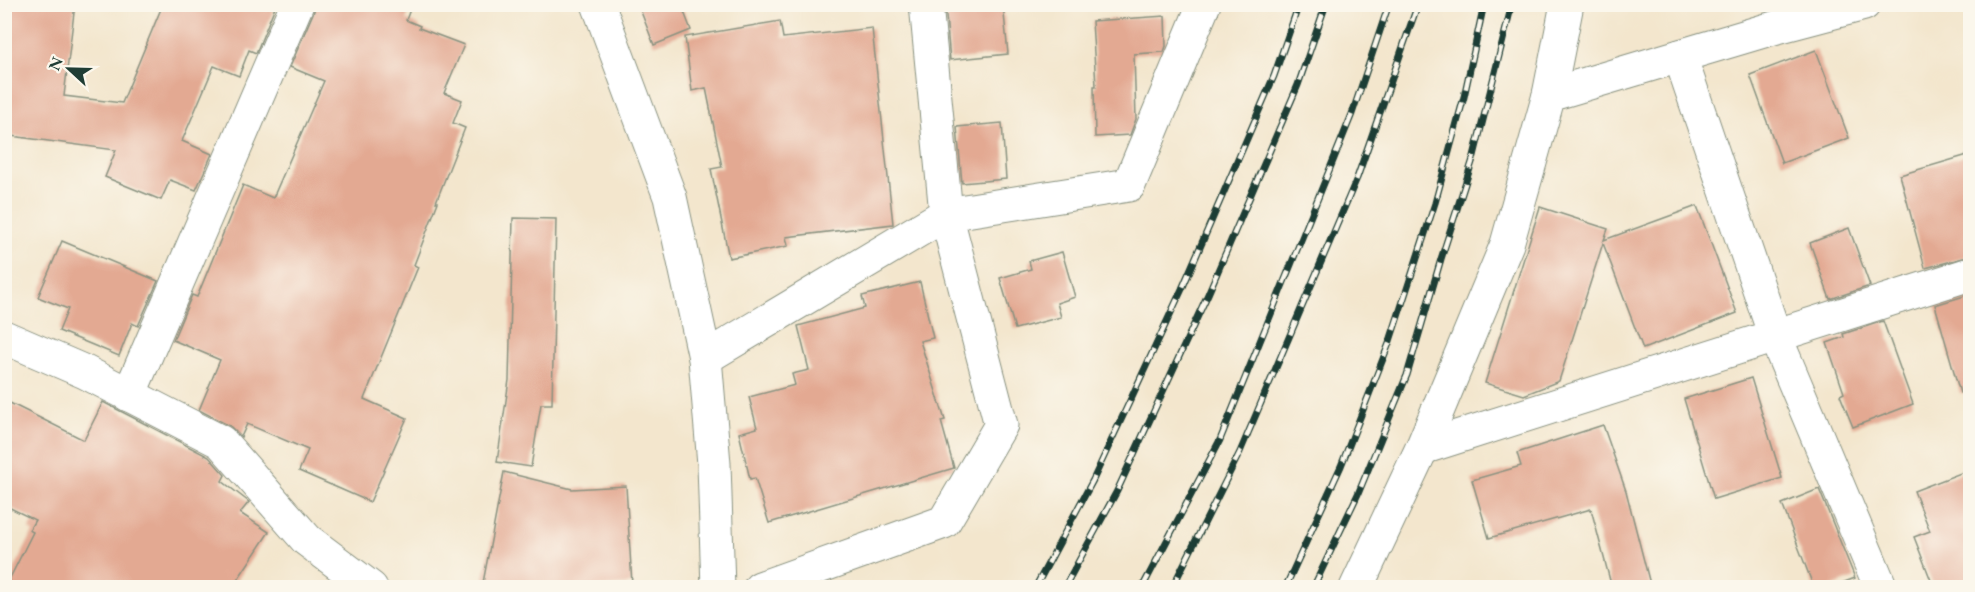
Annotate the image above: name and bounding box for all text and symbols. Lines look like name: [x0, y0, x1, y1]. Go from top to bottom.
north arrow: [39, 39, 99, 99]
text: N: [43, 54, 68, 74]

